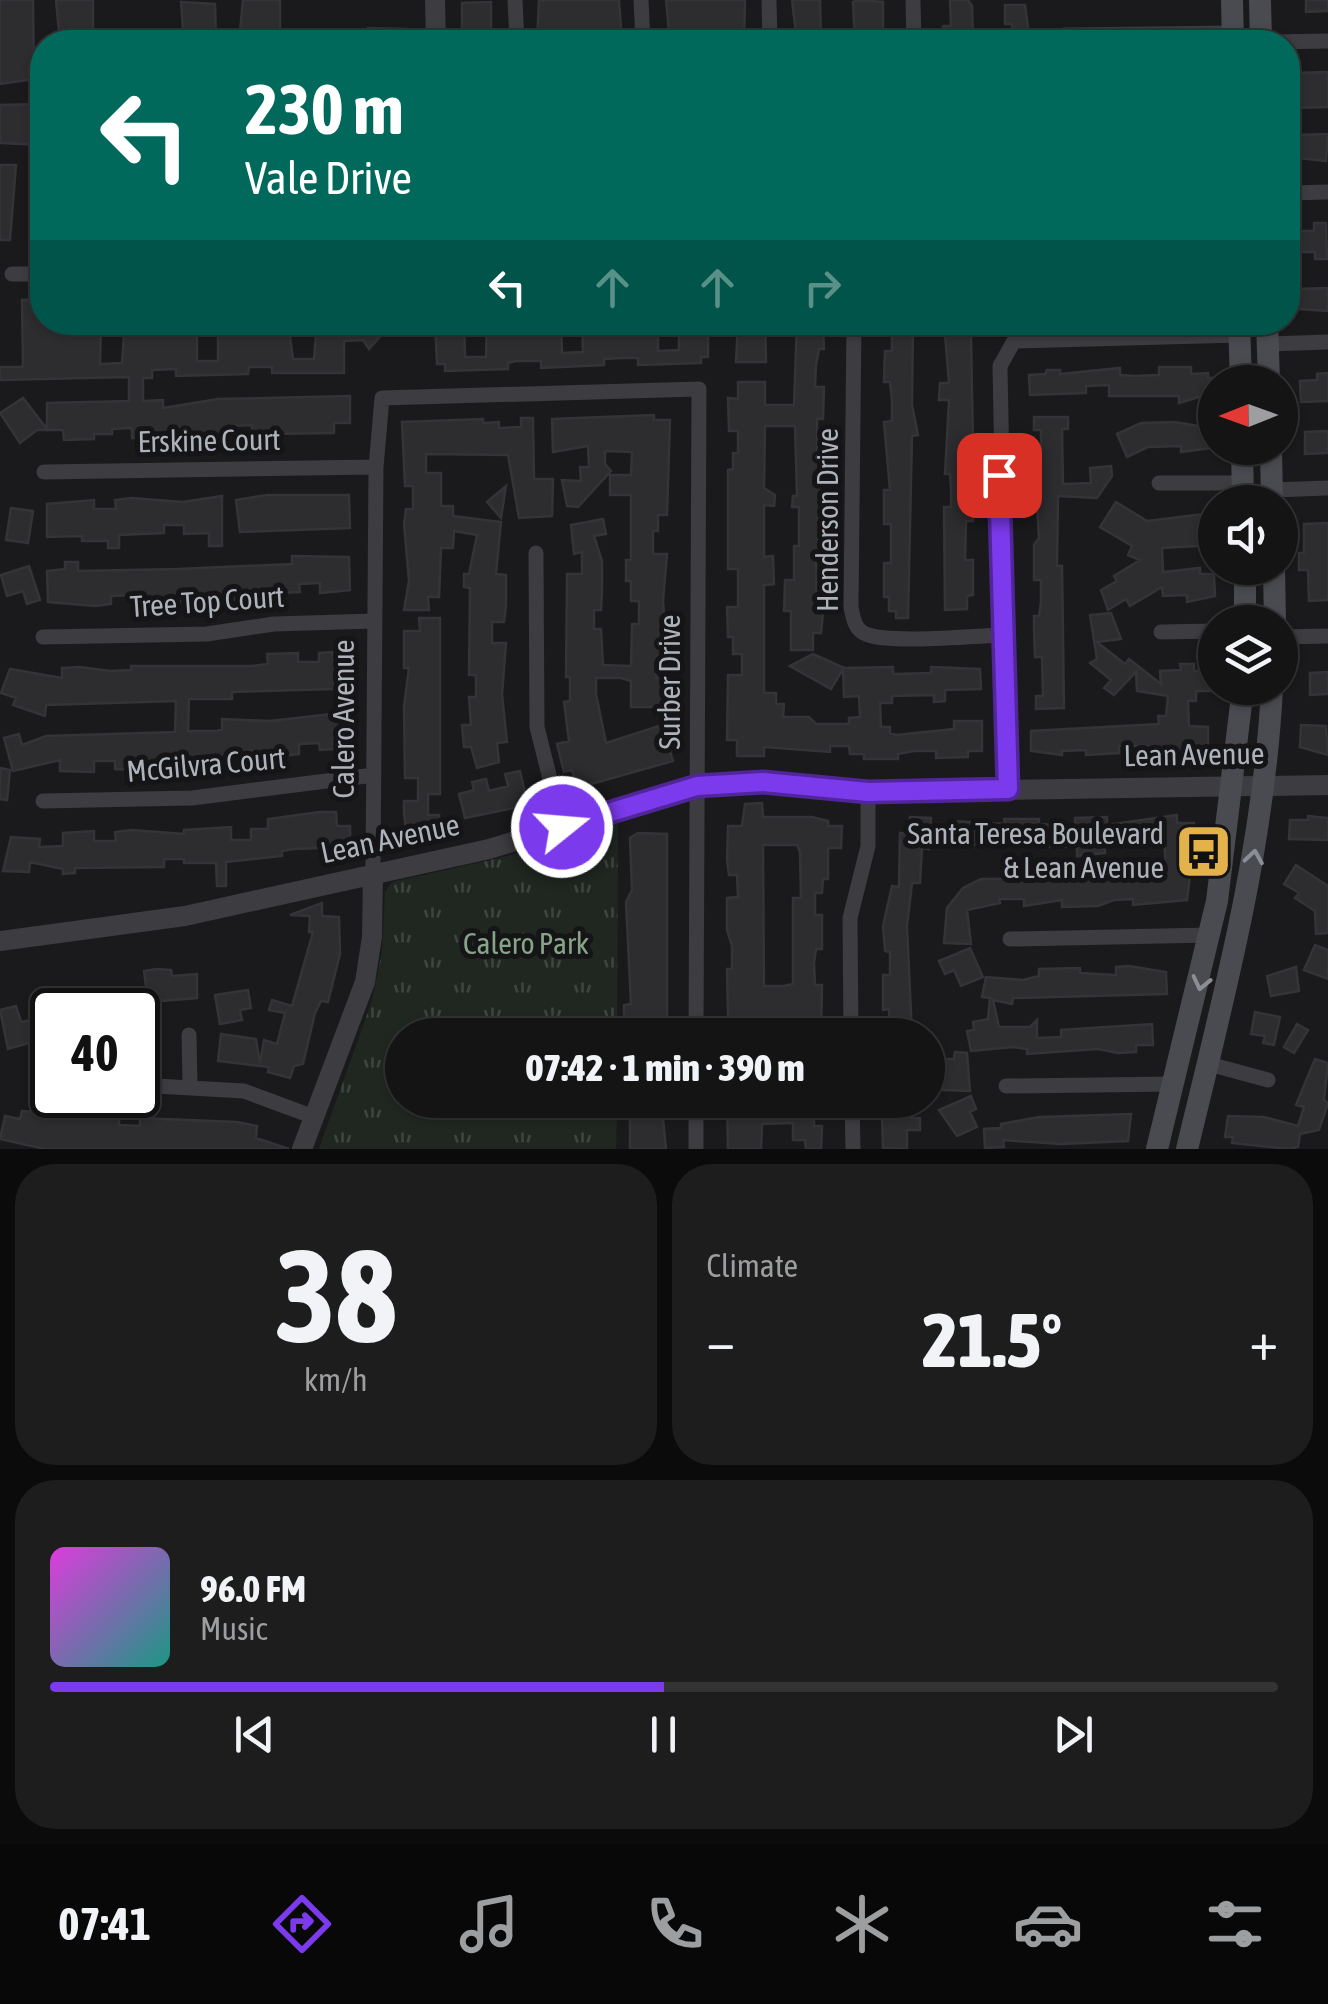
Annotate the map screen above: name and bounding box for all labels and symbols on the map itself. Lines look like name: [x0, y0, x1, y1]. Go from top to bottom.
north arrow: [1198, 365, 1298, 465]
street label: Erskine Court: [137, 422, 281, 458]
street label: Henderson Drive: [810, 428, 844, 612]
pin: [957, 433, 1042, 518]
street label: Tree Top Court: [129, 579, 285, 623]
street label: Surber Drive: [652, 615, 686, 749]
street label: Calero Avenue: [326, 640, 360, 798]
street label: Lean Avenue: [1123, 736, 1265, 772]
street label: McGilvra Court: [125, 740, 287, 788]
position arrow: [510, 775, 614, 879]
street label: Lean Avenue: [317, 807, 462, 869]
place label: Santa Teresa Boulevard & Lean Avenue: [907, 816, 1164, 884]
bus stop icon: Santa Teresa Boulevard & Lean Avenue: [1173, 821, 1233, 881]
one-way arrow: [1242, 848, 1263, 865]
park label: Calero Park: [463, 926, 589, 960]
one-way arrow: [1191, 974, 1212, 991]
speed limit sign: 40: [30, 988, 160, 1118]

